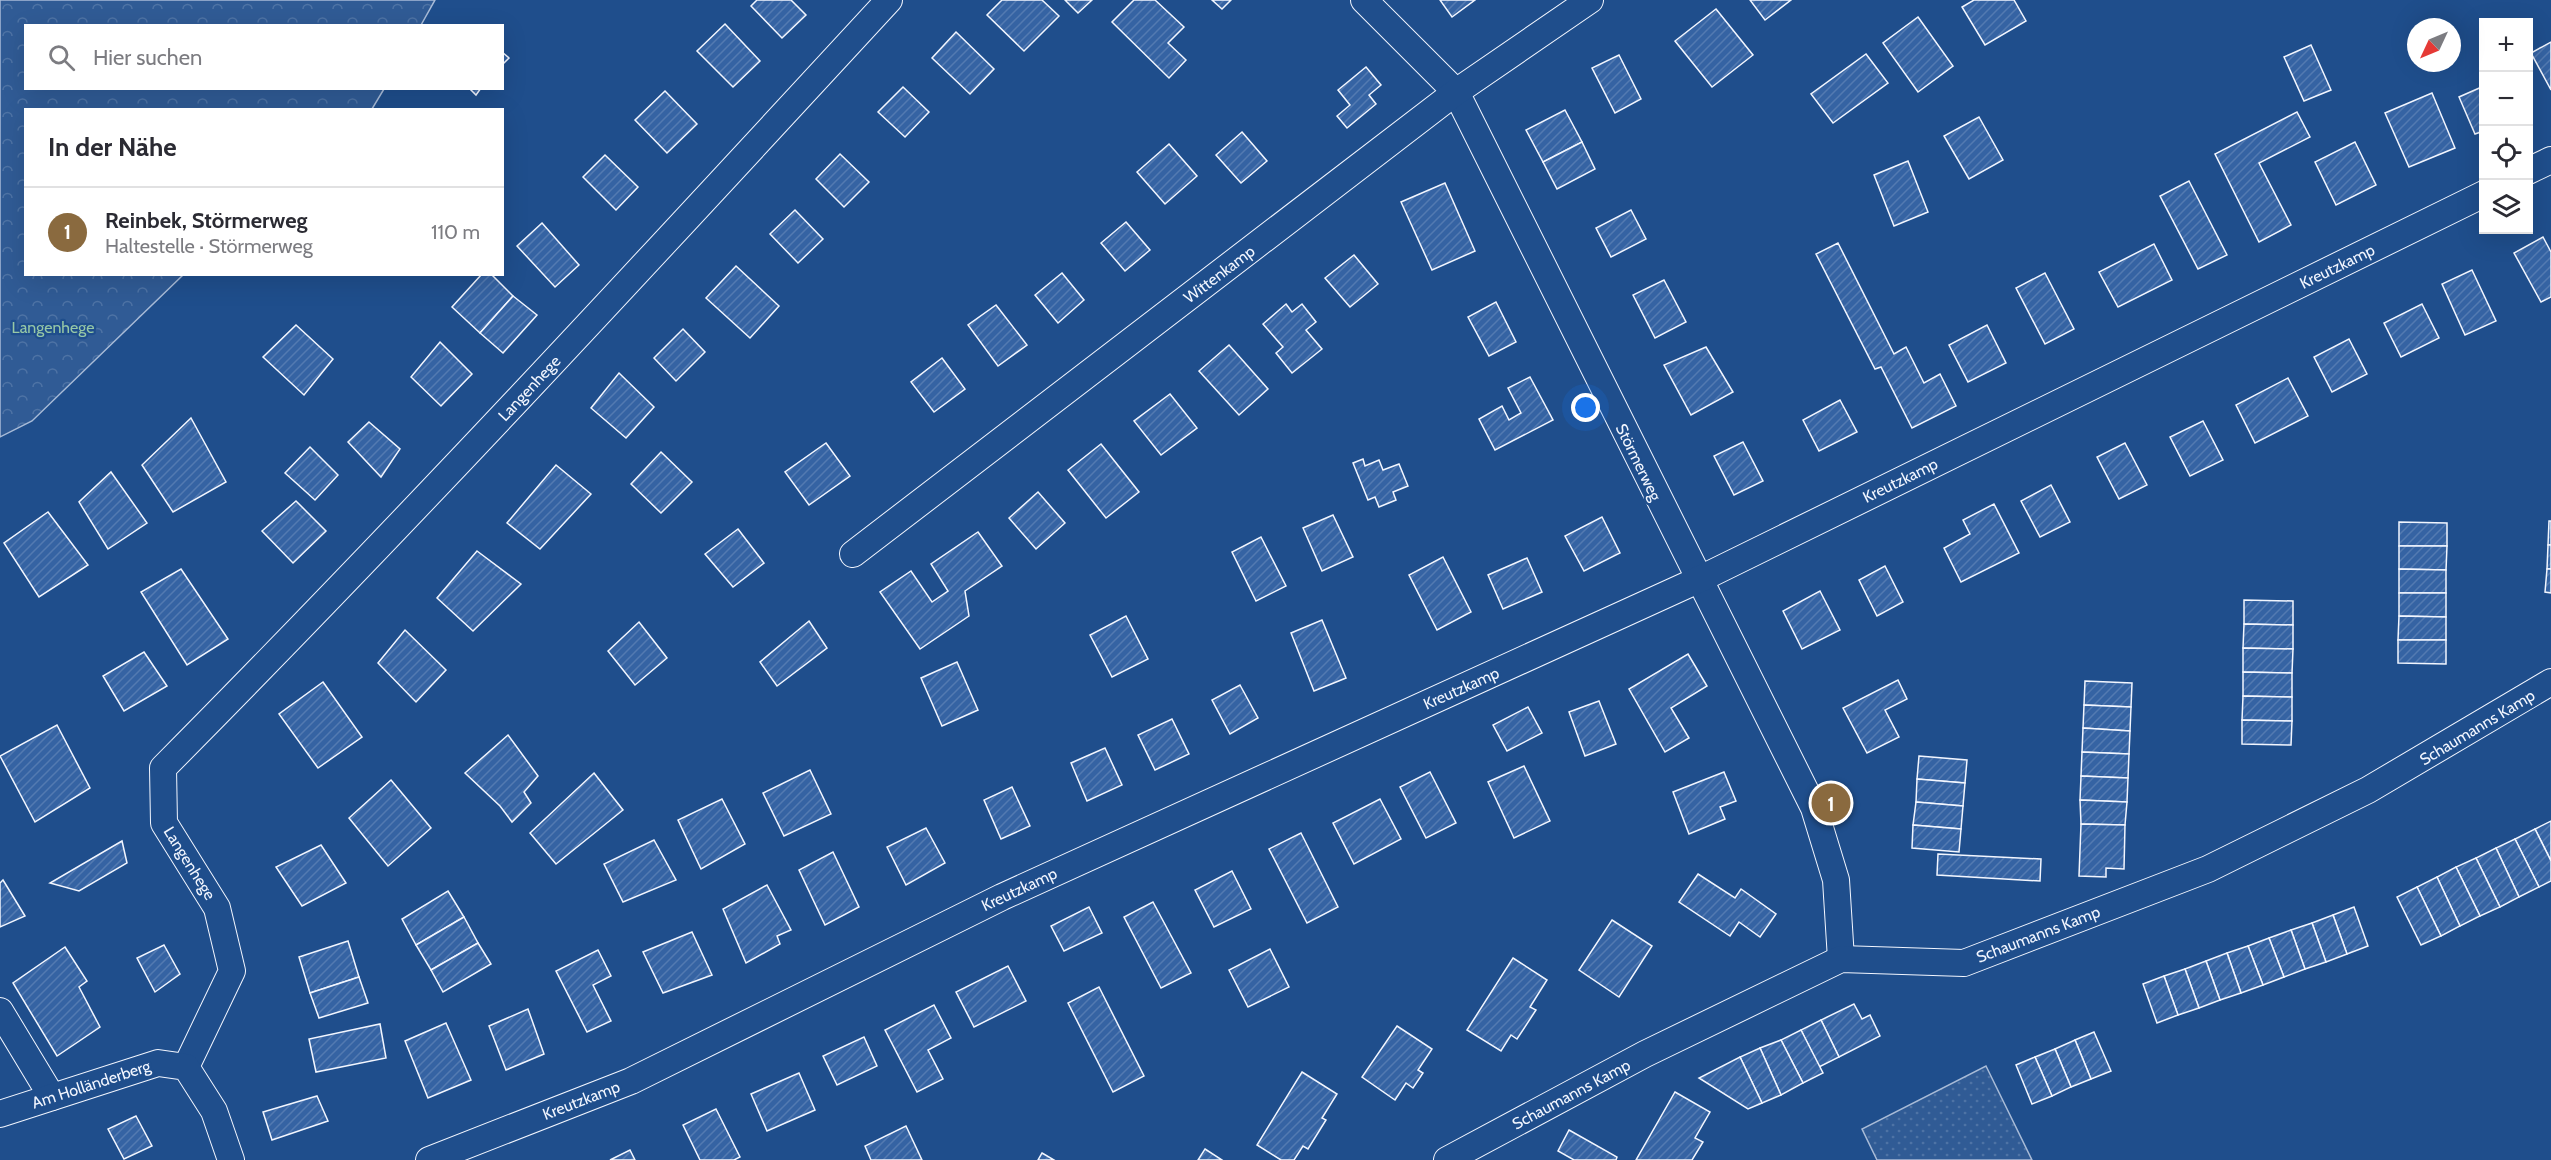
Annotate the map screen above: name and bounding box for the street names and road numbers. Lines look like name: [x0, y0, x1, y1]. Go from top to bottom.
street label: Kreutzkamp: [2297, 240, 2378, 293]
street label: Wittenkamp: [1180, 241, 1259, 307]
street label: Langenhege: [494, 352, 565, 425]
street label: Störmerweg: [1612, 421, 1666, 505]
street label: Kreutzkamp: [1860, 454, 1941, 507]
street label: Kreutzkamp: [1420, 663, 1502, 714]
street label: Schaumanns Kamp: [2416, 686, 2538, 769]
street label: Langenhege: [160, 823, 220, 903]
street label: Kreutzkamp: [978, 864, 1060, 915]
street label: Schaumanns Kamp: [1974, 902, 2103, 967]
street label: Schaumanns Kamp: [1509, 1055, 1634, 1134]
street label: Am Holländerberg: [29, 1056, 154, 1113]
street label: Kreutzkamp: [540, 1077, 623, 1124]

